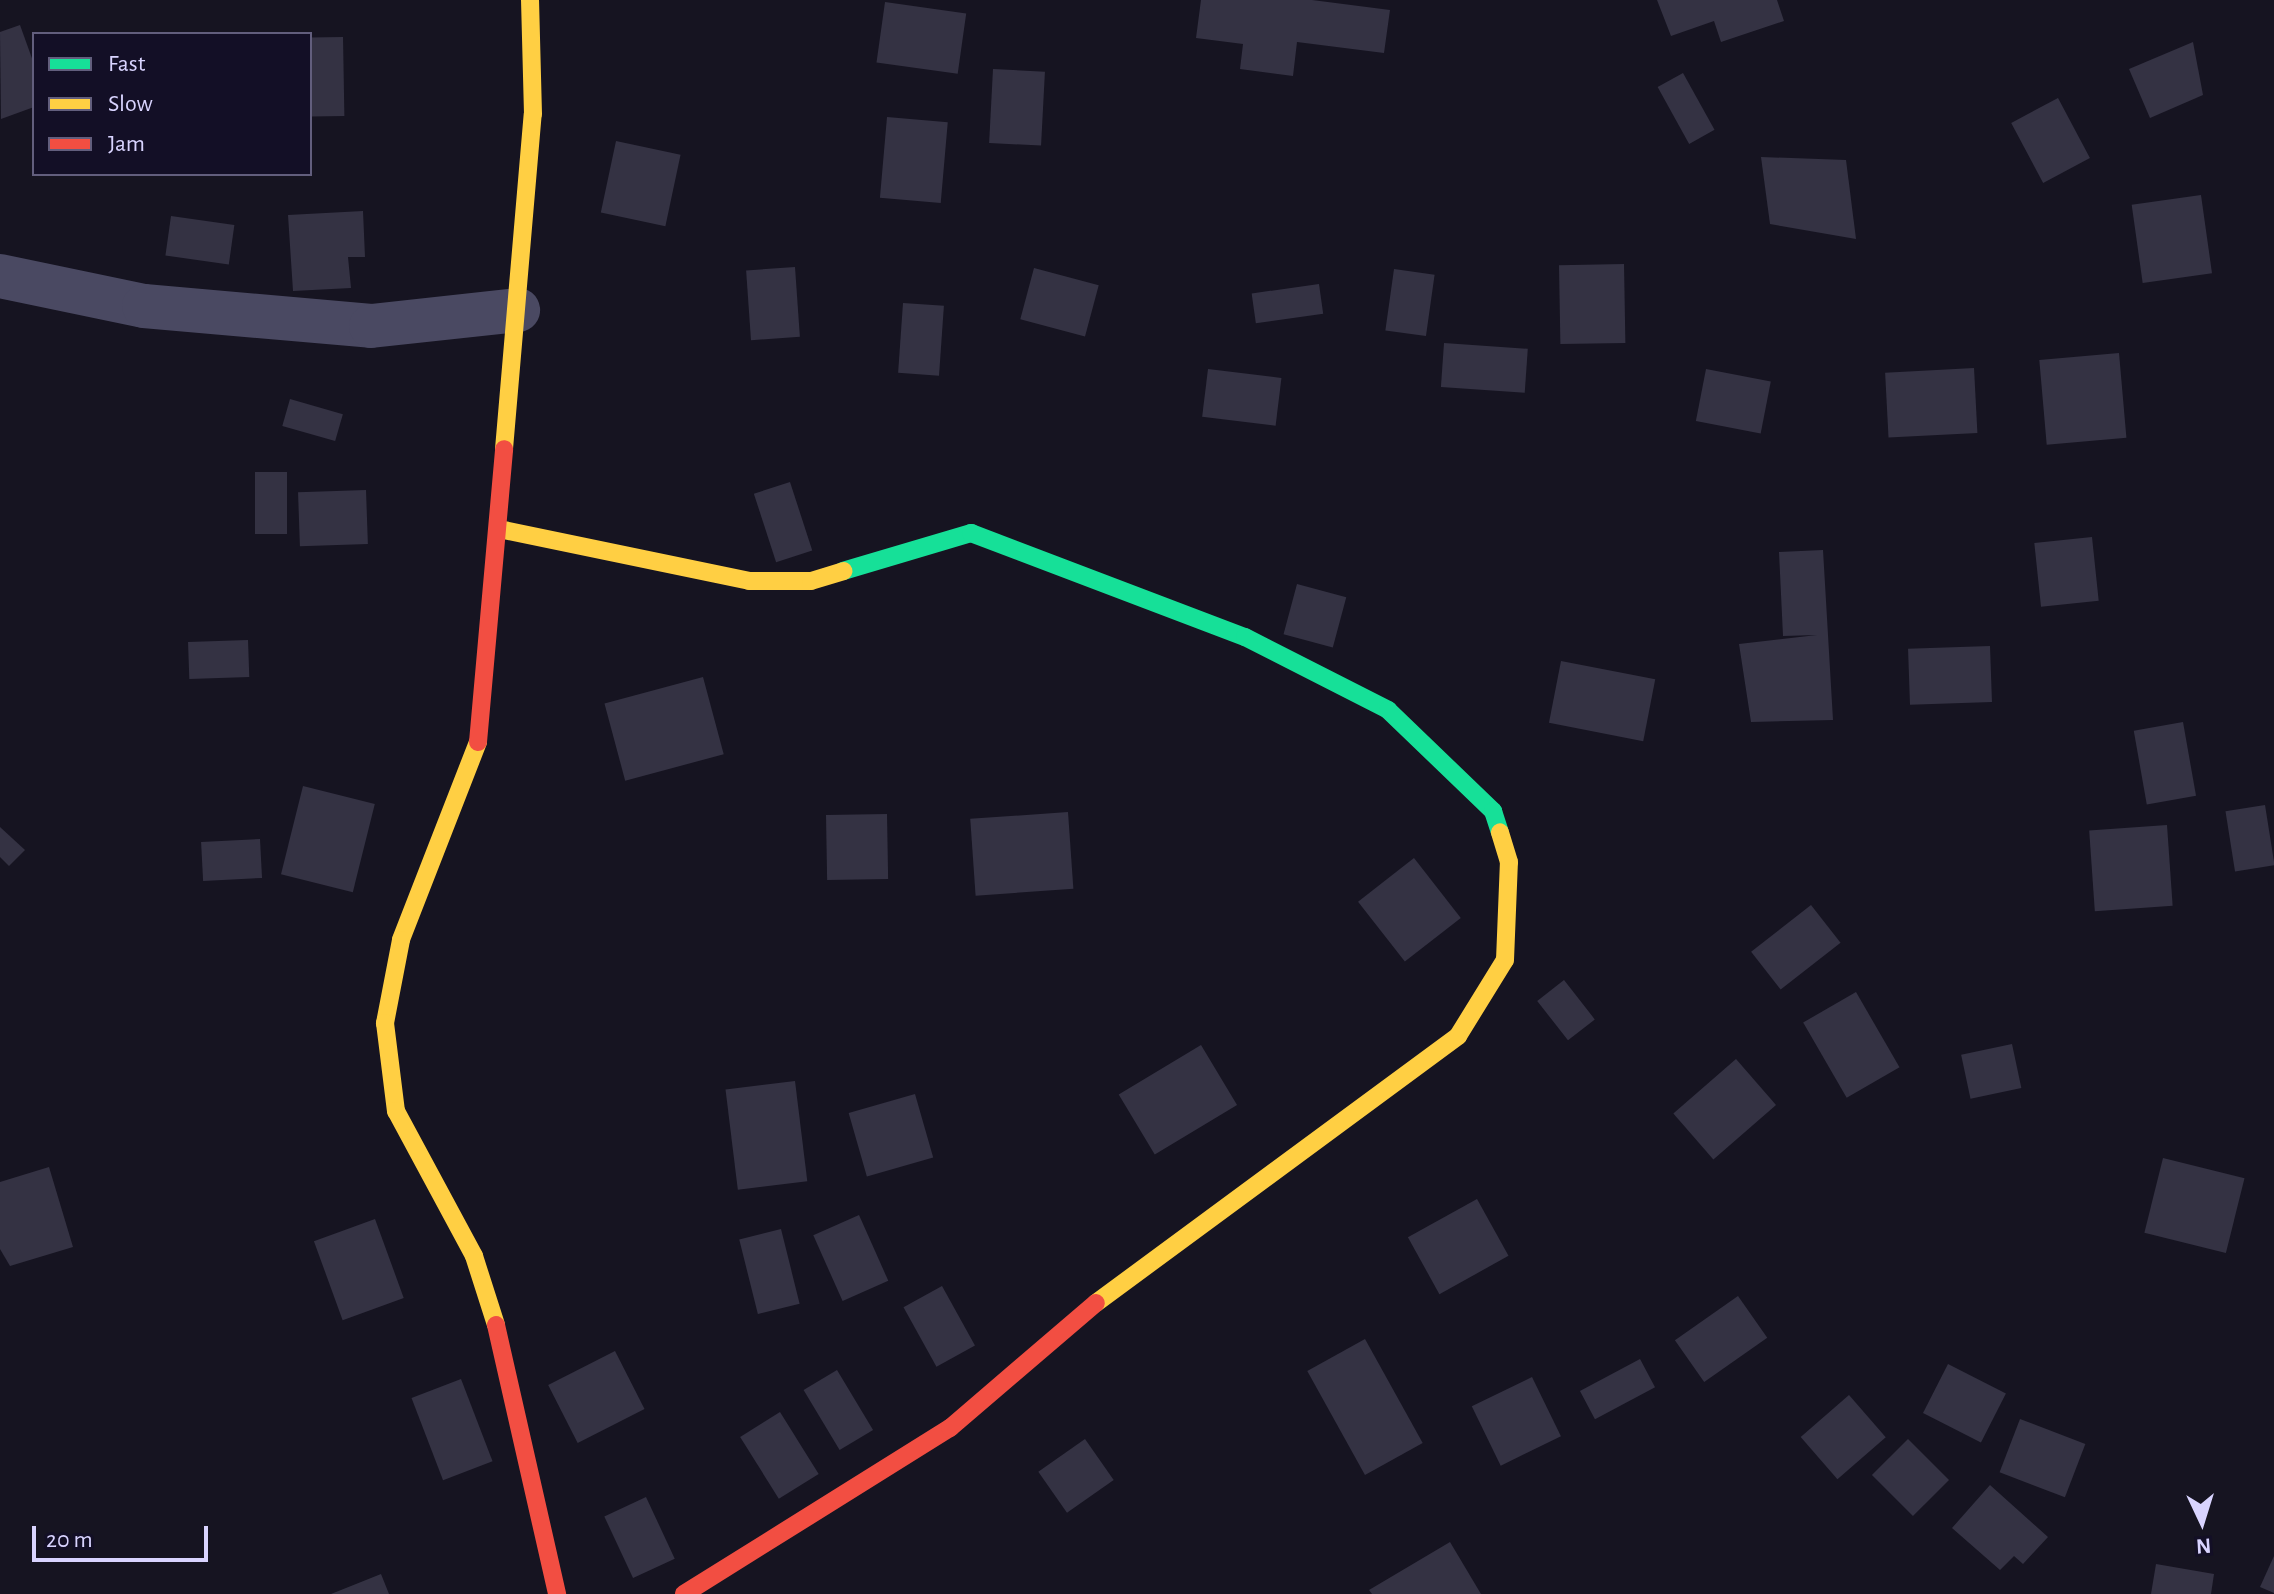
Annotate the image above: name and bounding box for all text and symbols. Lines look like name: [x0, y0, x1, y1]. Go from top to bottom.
legend: [32, 32, 312, 176]
text: Fast: [108, 52, 145, 76]
text: Slow: [108, 92, 153, 116]
text: Jam: [108, 132, 145, 156]
north arrow: [2162, 1482, 2242, 1562]
scale bar: [36, 1510, 212, 1560]
text: 20 m: [46, 1528, 93, 1552]
text: N: [2195, 1534, 2212, 1557]

